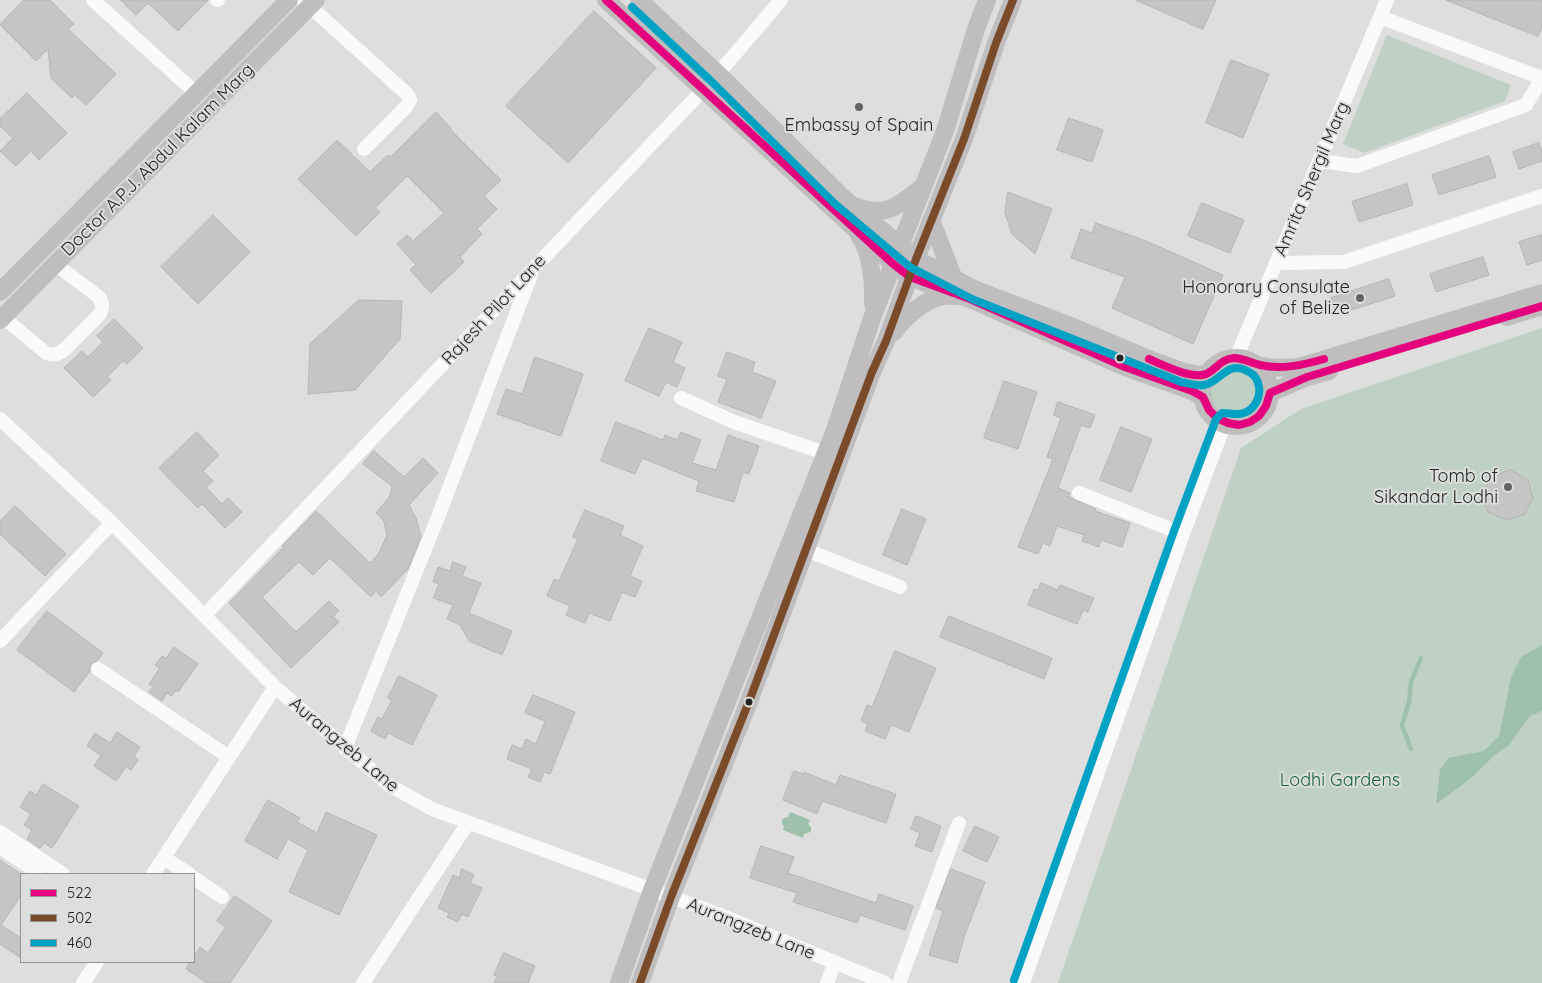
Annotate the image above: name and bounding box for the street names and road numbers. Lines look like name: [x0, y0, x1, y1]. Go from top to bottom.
street label: Doctor A.P.J. Abdul Kalam Marg: [57, 59, 259, 261]
street label: Amrita Shergil Marg: [1270, 98, 1354, 260]
street label: Rajesh Pilot Lane: [437, 250, 551, 370]
street label: Aurangzeb Lane: [285, 693, 403, 797]
street label: Aurangzeb Lane: [684, 893, 818, 965]

